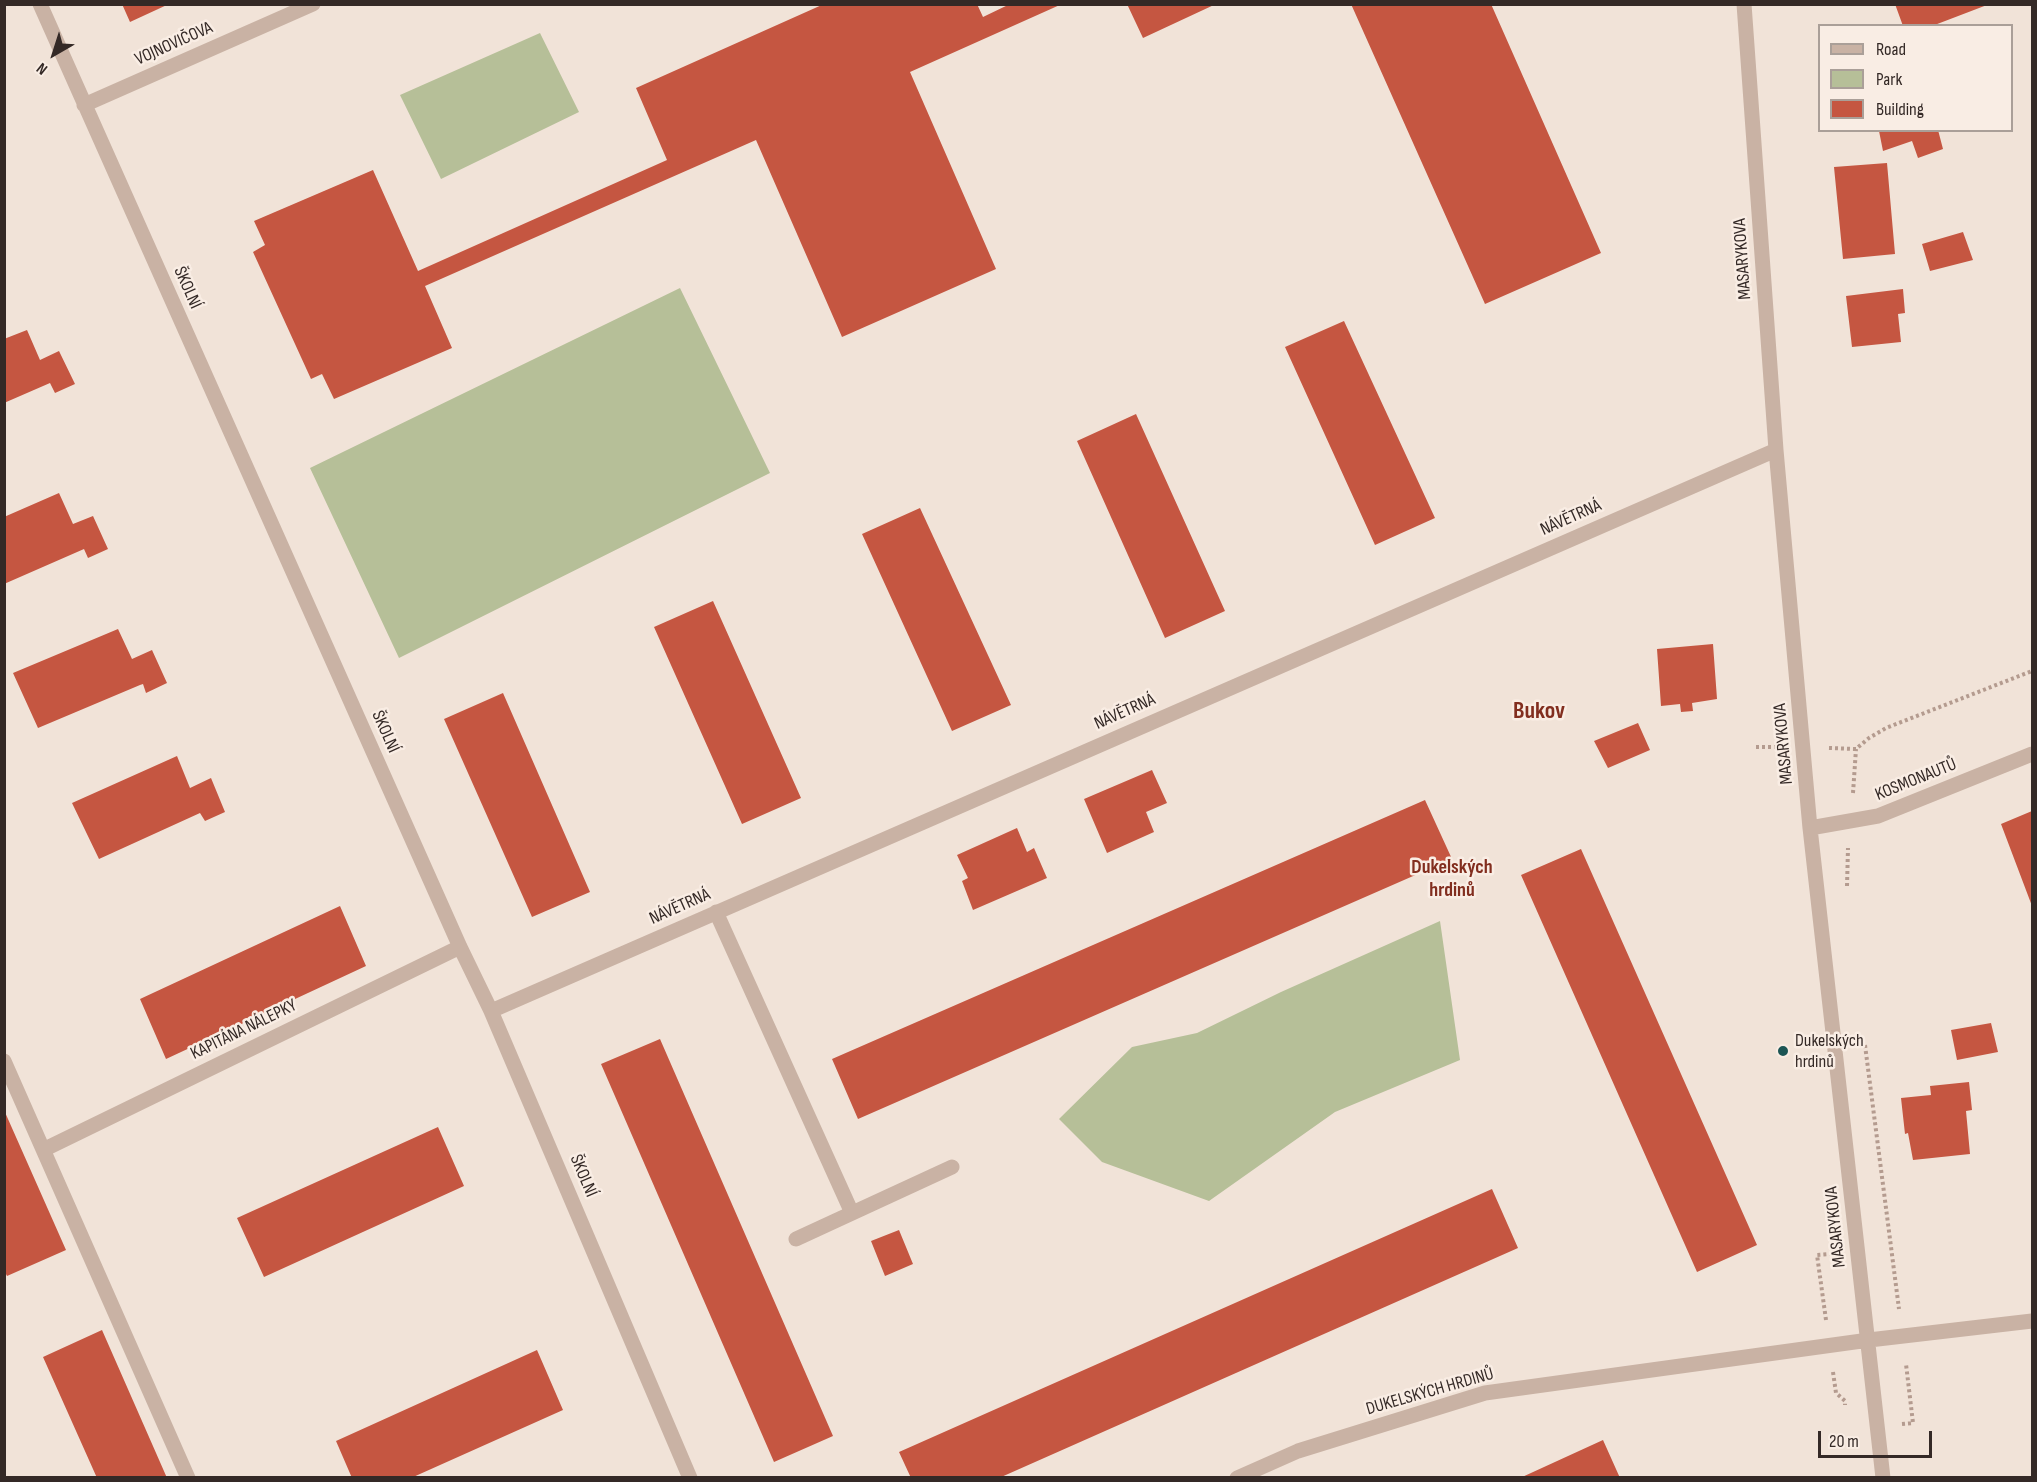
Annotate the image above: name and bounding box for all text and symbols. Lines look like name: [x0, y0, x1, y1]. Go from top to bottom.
street label: VOJNOVIČOVA: [132, 17, 216, 71]
north arrow: [24, 24, 84, 84]
legend: [1818, 24, 2013, 132]
text: Road: [1876, 39, 1906, 60]
text: N: [33, 58, 52, 78]
text: Park: [1876, 69, 1902, 90]
text: Building: [1876, 99, 1924, 120]
street label: MASARYKOVA: [1729, 218, 1757, 300]
street label: ŠKOLNÍ: [168, 264, 206, 312]
street label: NÁVĚTRNÁ: [1537, 495, 1605, 541]
street label: NÁVĚTRNÁ: [1091, 689, 1159, 735]
district label: Bukov: [1513, 698, 1565, 726]
street label: MASARYKOVA: [1770, 703, 1798, 785]
street label: ŠKOLNÍ: [366, 708, 404, 756]
street label: KOSMONAUTŮ: [1872, 754, 1960, 806]
district label: Dukelských hrdinů: [1411, 856, 1493, 903]
street label: NÁVĚTRNÁ: [646, 884, 714, 930]
street label: KAPITÁNA NÁLEPKY: [187, 995, 301, 1065]
place label: Dukelských hrdinů: [1795, 1030, 1864, 1072]
marker: Dukelských hrdinů: [1776, 1044, 1790, 1058]
street label: ŠKOLNÍ: [564, 1152, 602, 1200]
street label: MASARYKOVA: [1821, 1185, 1851, 1269]
street label: DUKELSKÝCH HRDINŮ: [1364, 1363, 1496, 1421]
scale bar: [1821, 1419, 1935, 1457]
text: 20 m: [1829, 1431, 1859, 1452]

